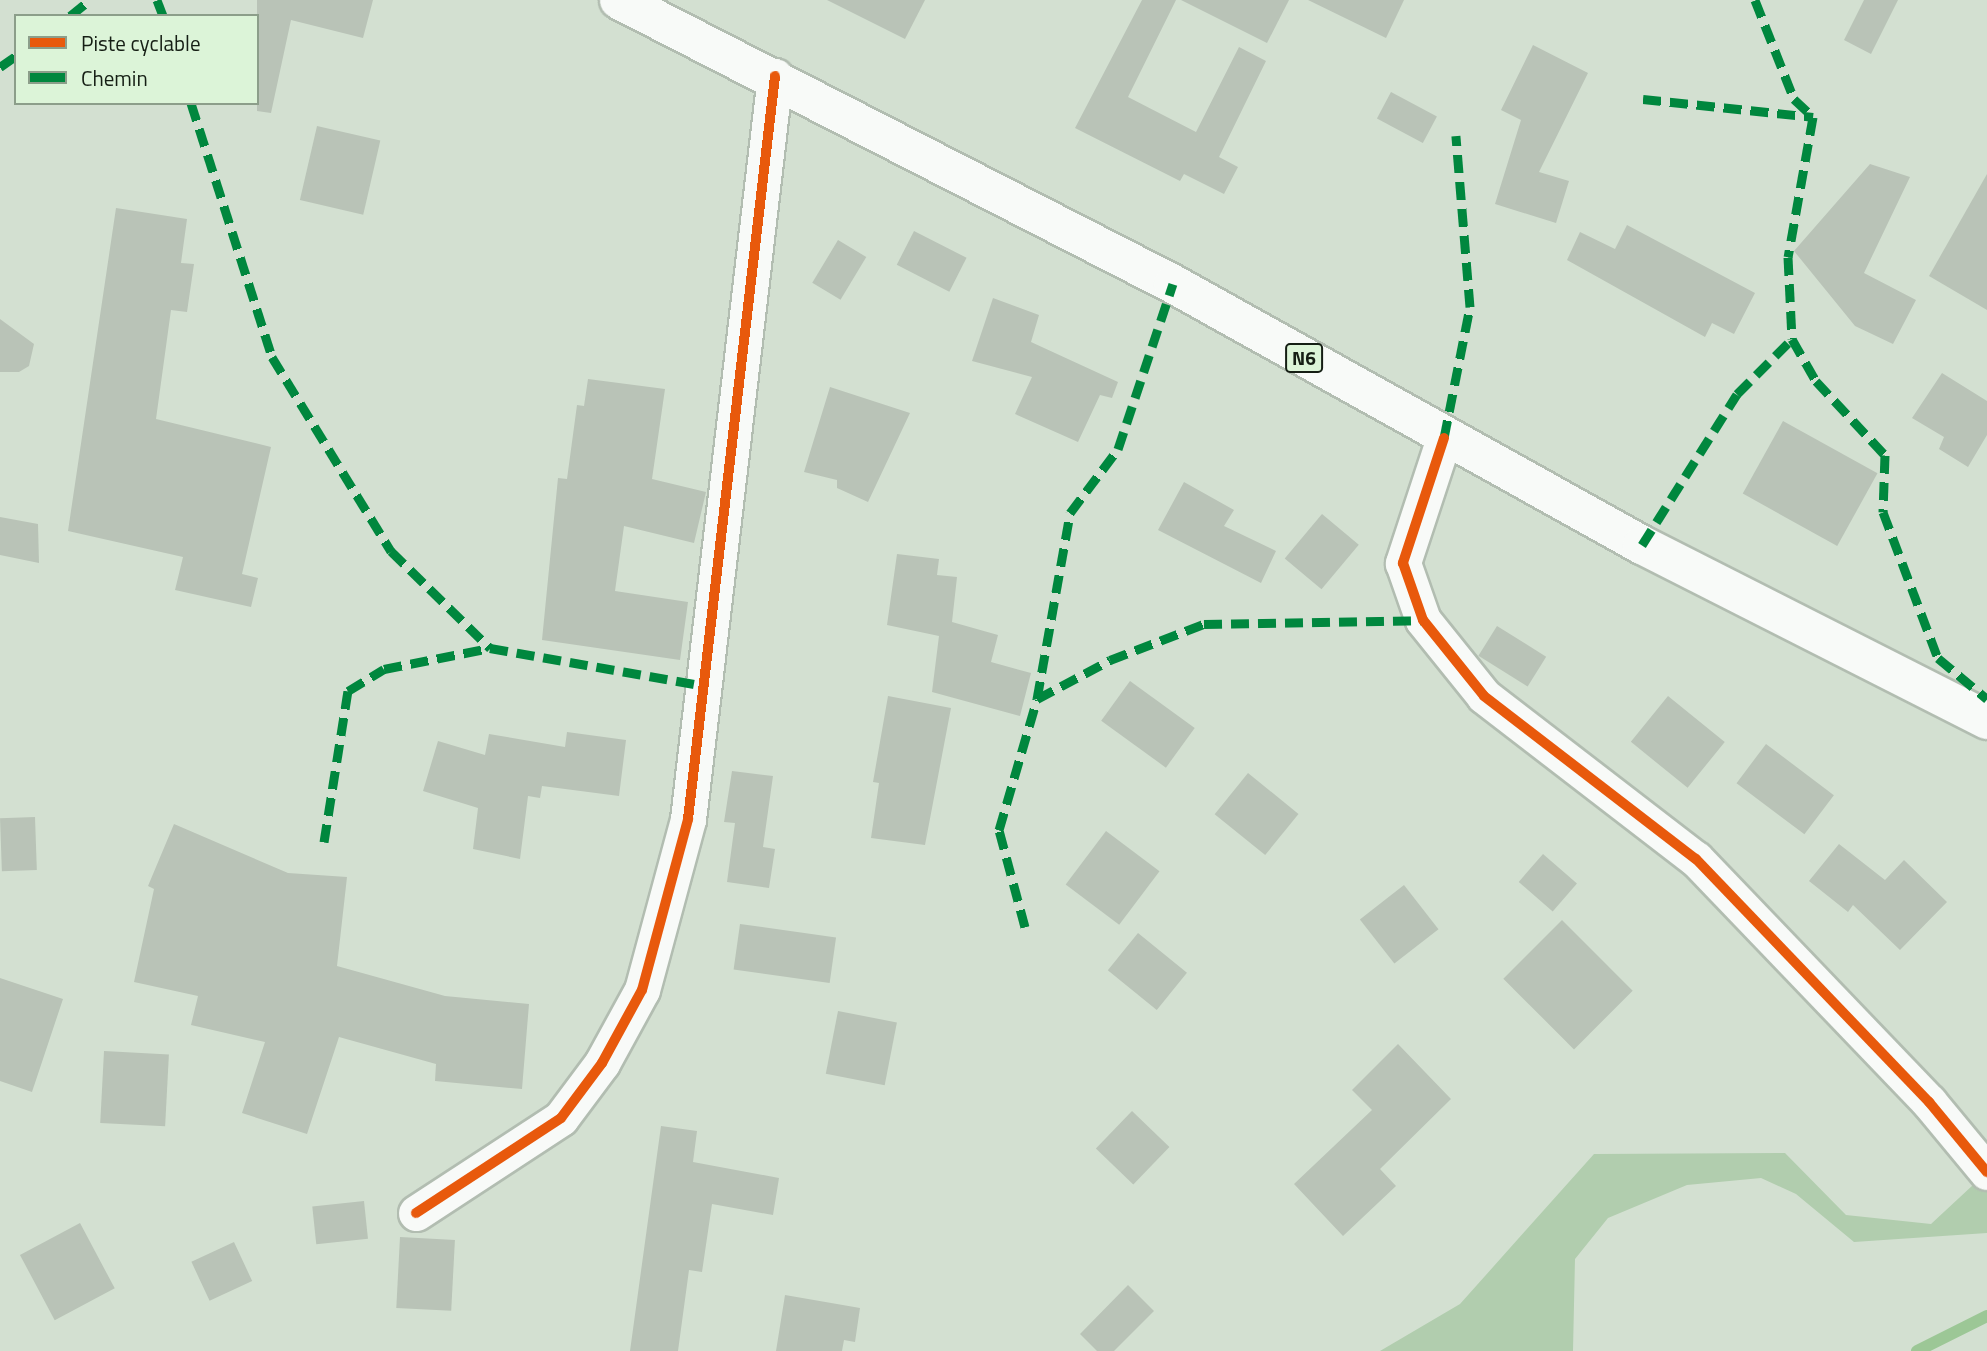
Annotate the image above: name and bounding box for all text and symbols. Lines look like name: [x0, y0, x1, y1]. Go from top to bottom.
legend: [14, 14, 259, 105]
text: Piste cyclable: [81, 27, 201, 59]
text: Chemin: [81, 62, 148, 94]
road number: N6: [1285, 342, 1323, 374]

